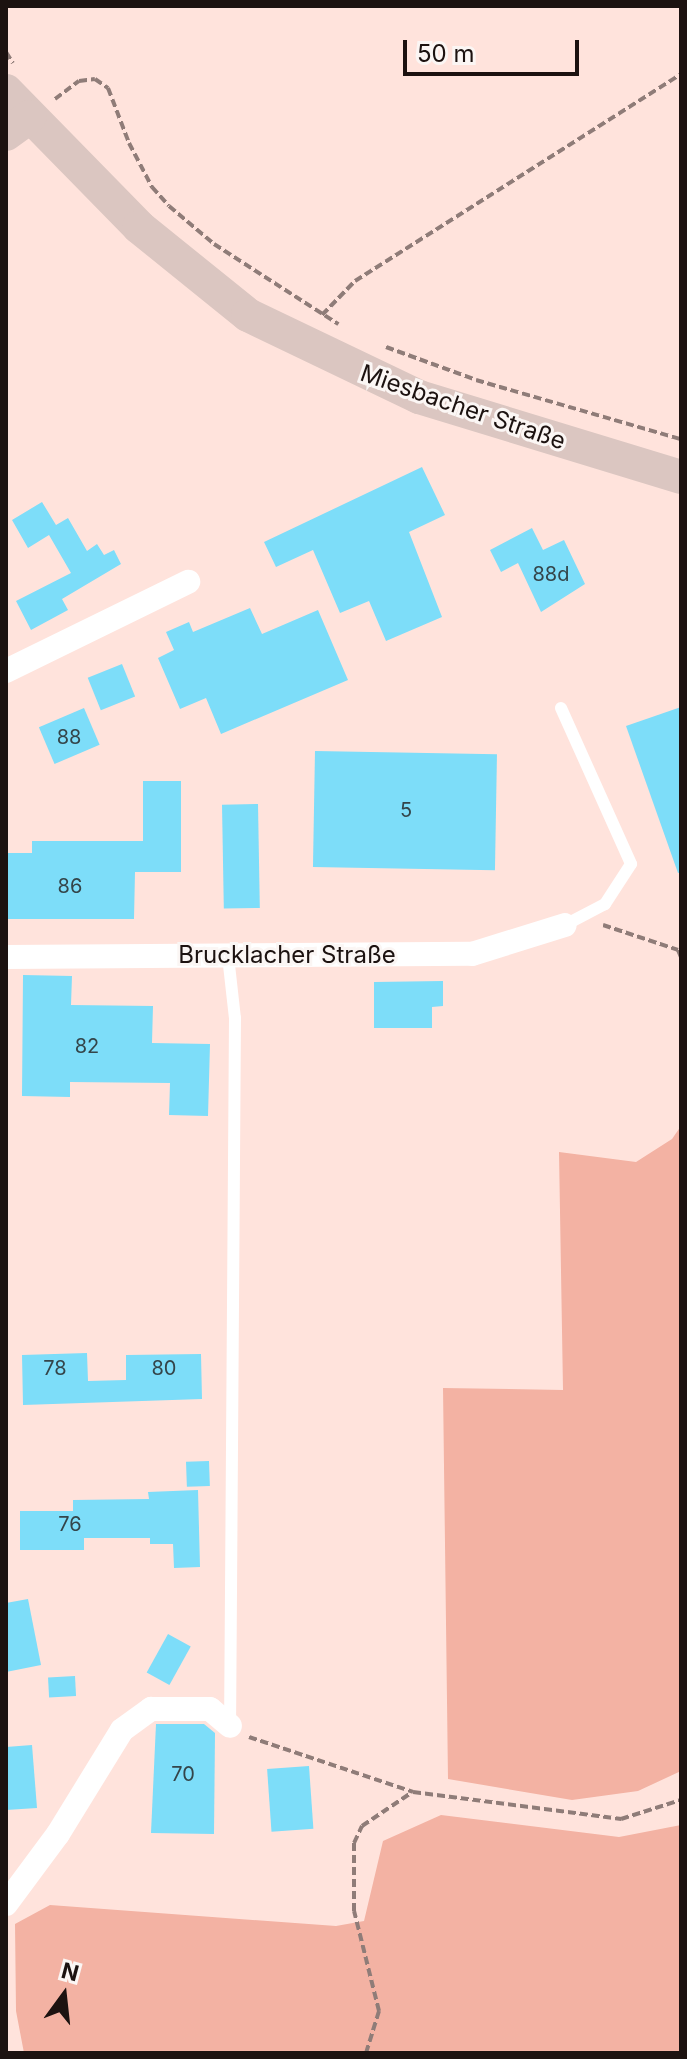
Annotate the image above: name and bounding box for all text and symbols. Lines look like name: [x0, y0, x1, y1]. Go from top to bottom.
scale bar: [407, 24, 583, 74]
text: 50 m: [417, 39, 475, 68]
street label: Miesbacher Straße: [357, 358, 569, 456]
house number: 88d: [533, 562, 569, 586]
house number: 88: [57, 725, 81, 749]
house number: 5: [400, 798, 412, 822]
house number: 86: [58, 874, 82, 898]
street label: Brucklacher Straße: [178, 941, 396, 969]
house number: 82: [75, 1034, 99, 1058]
house number: 78: [43, 1356, 67, 1380]
house number: 80: [152, 1356, 176, 1380]
house number: 76: [58, 1512, 82, 1536]
house number: 70: [171, 1762, 195, 1786]
north arrow: [24, 1955, 104, 2035]
text: N: [59, 1957, 82, 1987]

